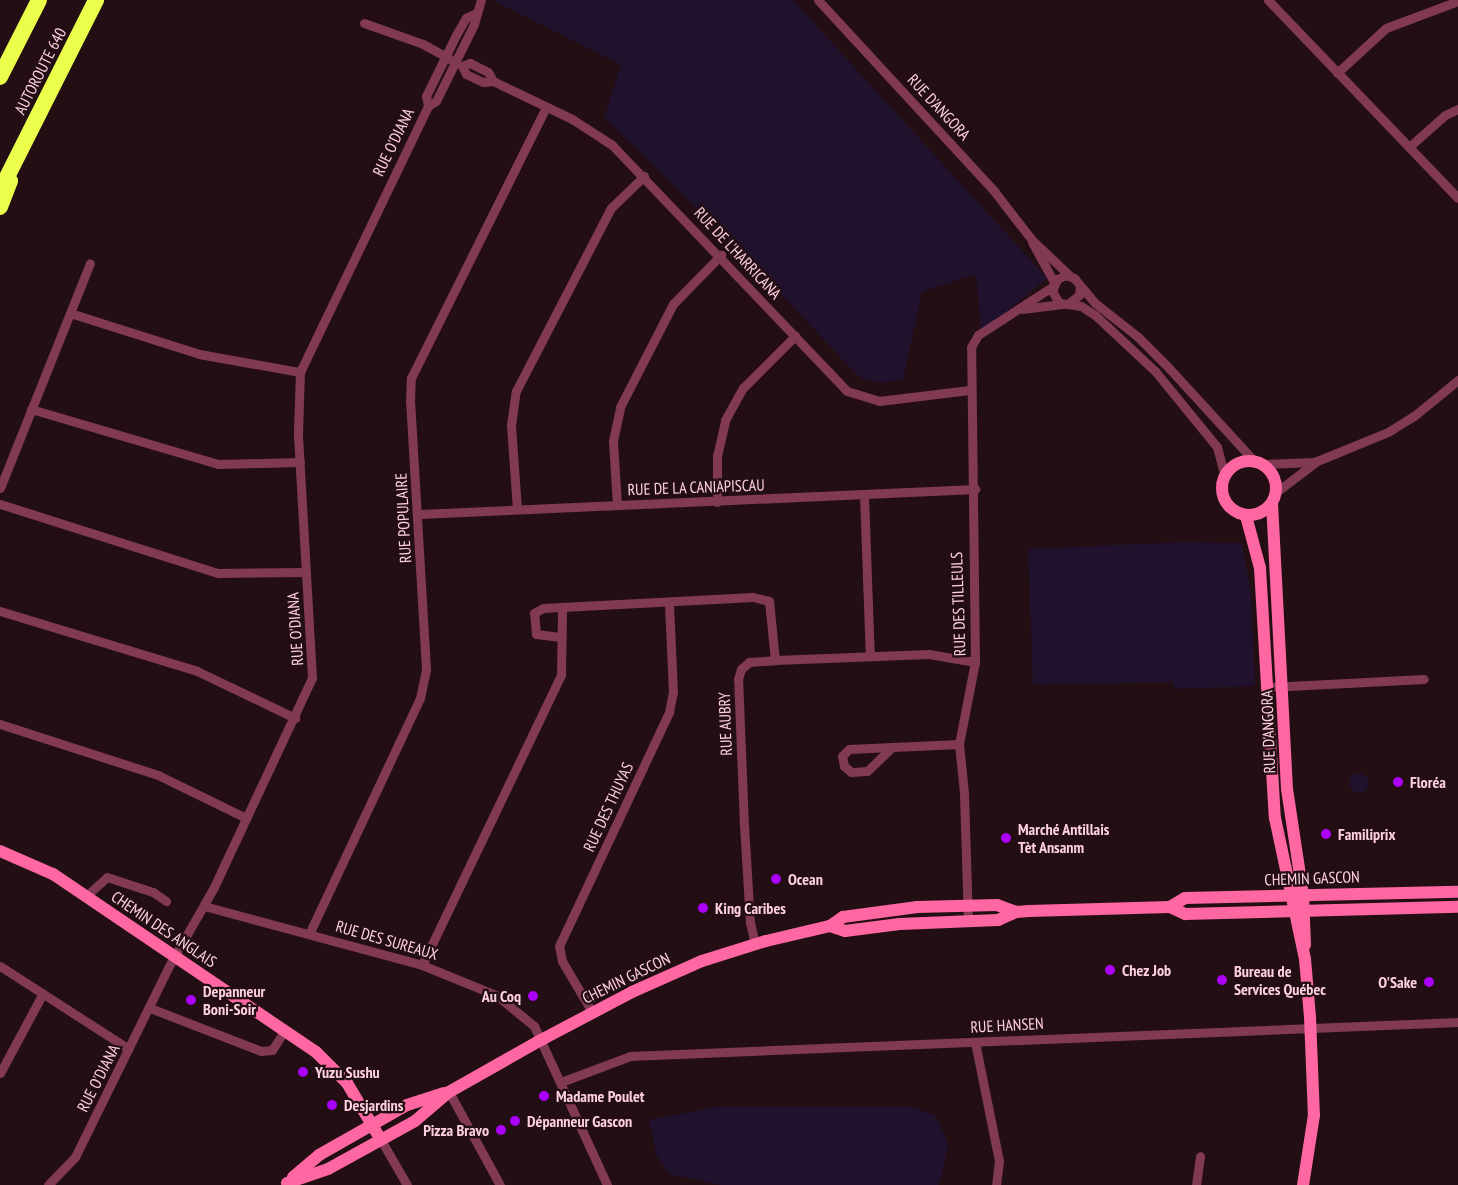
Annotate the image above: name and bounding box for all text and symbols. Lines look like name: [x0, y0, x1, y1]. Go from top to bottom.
street label: AUTOROUTE 640: [10, 24, 70, 118]
street label: RUE D'ANGORA: [904, 70, 974, 144]
street label: RUE O'DIANA: [368, 105, 418, 179]
street label: RUE DE L'HARRICANA: [690, 203, 786, 303]
street label: RUE POPULAIRE: [391, 472, 415, 564]
street label: RUE DE LA CANIAPISCAU: [627, 475, 765, 499]
street label: RUE DES TILLEULS: [947, 551, 969, 657]
street label: RUE O'DIANA: [283, 592, 307, 666]
street label: RUE D'ANGORA: [1257, 690, 1279, 774]
street label: RUE AUBRY: [714, 692, 736, 756]
street label: RUE DES THUYAS: [579, 759, 637, 855]
place label: Floréa: [1410, 772, 1446, 792]
marker: Floréa: [1391, 775, 1405, 789]
place label: Marché Antillais Tèt Ansanm: [1018, 819, 1110, 857]
place label: Familiprix: [1338, 824, 1395, 844]
marker: Familiprix: [1319, 827, 1333, 841]
marker: Marché Antillais Tèt Ansanm: [999, 831, 1013, 845]
street label: CHEMIN GASCON: [1264, 867, 1360, 889]
place label: Ocean: [788, 869, 823, 889]
marker: Ocean: [769, 872, 783, 886]
street label: CHEMIN DES ANGLAIS: [108, 887, 220, 971]
place label: King Caribes: [715, 898, 786, 918]
marker: King Caribes: [696, 901, 710, 915]
street label: RUE DES SUREAUX: [334, 916, 440, 964]
street label: CHEMIN GASCON: [579, 948, 673, 1008]
place label: Chez Job: [1122, 960, 1172, 980]
place label: Bureau de Services Québec: [1234, 961, 1326, 999]
marker: Chez Job: [1103, 963, 1117, 977]
place label: O'Sake: [1378, 972, 1417, 992]
marker: Bureau de Services Québec: [1215, 973, 1229, 987]
marker: O'Sake: [1422, 975, 1436, 989]
place label: Depanneur Boni-Soir: [203, 981, 265, 1019]
place label: Au Coq: [482, 986, 521, 1006]
marker: Au Coq: [526, 989, 540, 1003]
marker: Depanneur Boni-Soir: [184, 993, 198, 1007]
street label: RUE HANSEN: [970, 1013, 1044, 1037]
street label: RUE O'DIANA: [73, 1041, 123, 1115]
place label: Yuzu Sushu: [315, 1062, 380, 1082]
marker: Yuzu Sushu: [296, 1065, 310, 1079]
place label: Madame Poulet: [556, 1086, 644, 1106]
marker: Madame Poulet: [537, 1089, 551, 1103]
place label: Desjardins: [344, 1095, 403, 1115]
marker: Desjardins: [325, 1098, 339, 1112]
place label: Dépanneur Gascon: [527, 1111, 632, 1131]
marker: Dépanneur Gascon: [508, 1114, 522, 1128]
place label: Pizza Bravo: [423, 1120, 489, 1140]
marker: Pizza Bravo: [494, 1123, 508, 1137]

